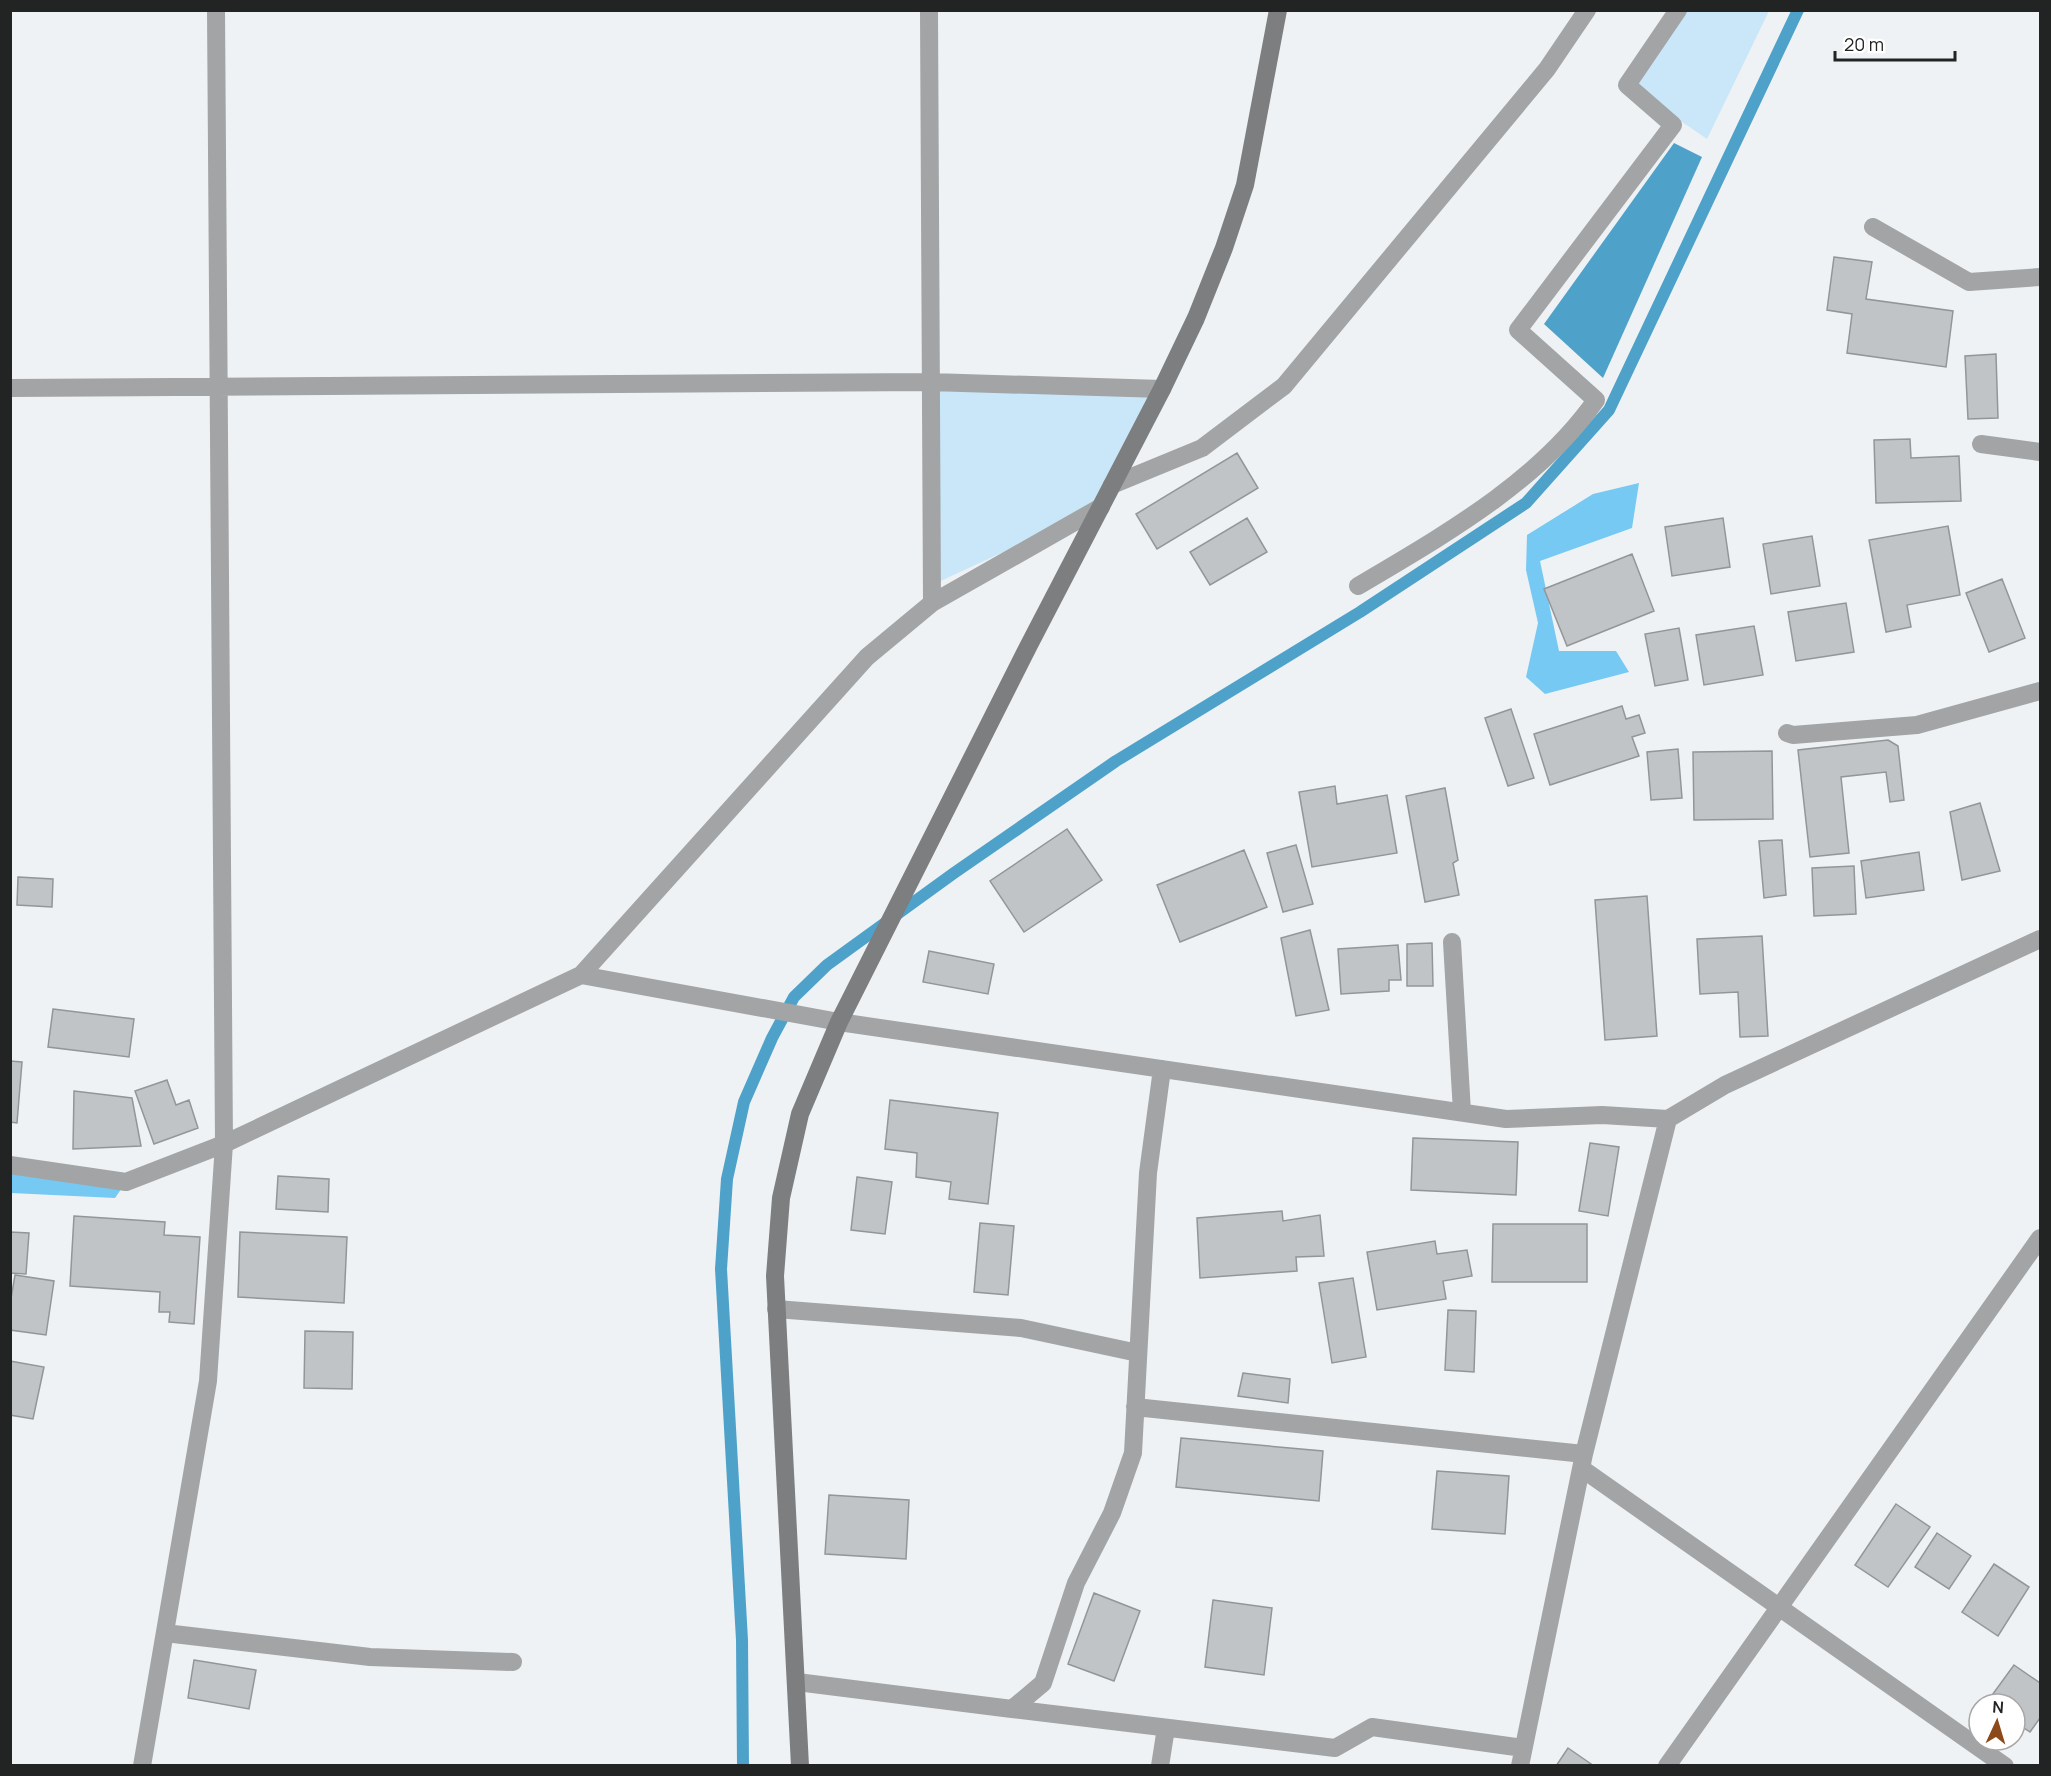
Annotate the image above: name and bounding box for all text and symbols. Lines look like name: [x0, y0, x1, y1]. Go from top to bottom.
scale bar: [1835, 24, 1955, 62]
text: 20 m: [1844, 32, 1884, 56]
north arrow: [1967, 1692, 2027, 1752]
text: N: [1992, 1696, 2005, 1718]

